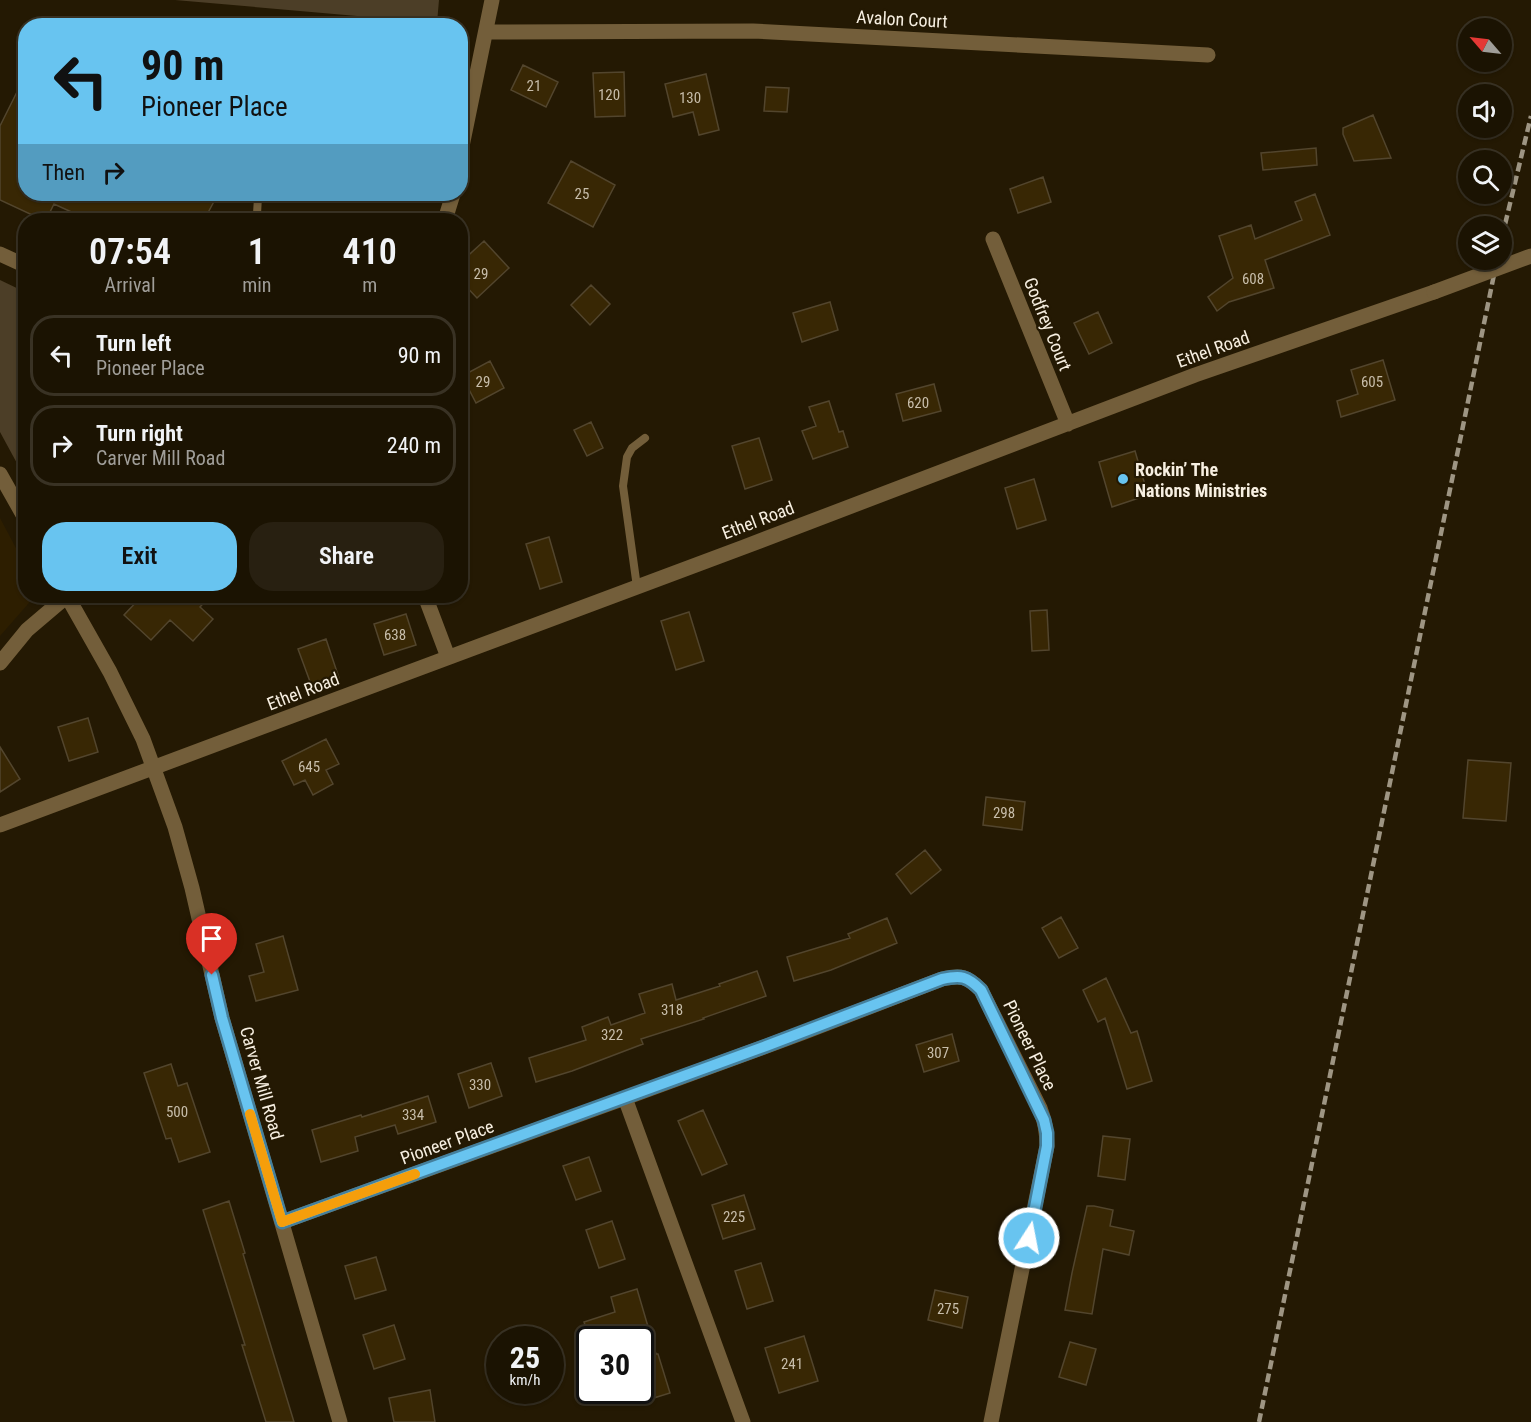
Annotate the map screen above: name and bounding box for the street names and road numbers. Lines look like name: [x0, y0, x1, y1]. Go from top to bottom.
street label: Avalon Court: [856, 6, 948, 32]
street label: Godfrey Court: [1020, 274, 1076, 374]
street label: Ethel Road: [1174, 326, 1252, 372]
street label: Ethel Road: [719, 497, 797, 543]
street label: Ethel Road: [264, 668, 342, 714]
street label: Pioneer Place: [999, 996, 1061, 1094]
street label: Carver Mill Road: [236, 1024, 288, 1142]
street label: Pioneer Place: [397, 1115, 497, 1169]

